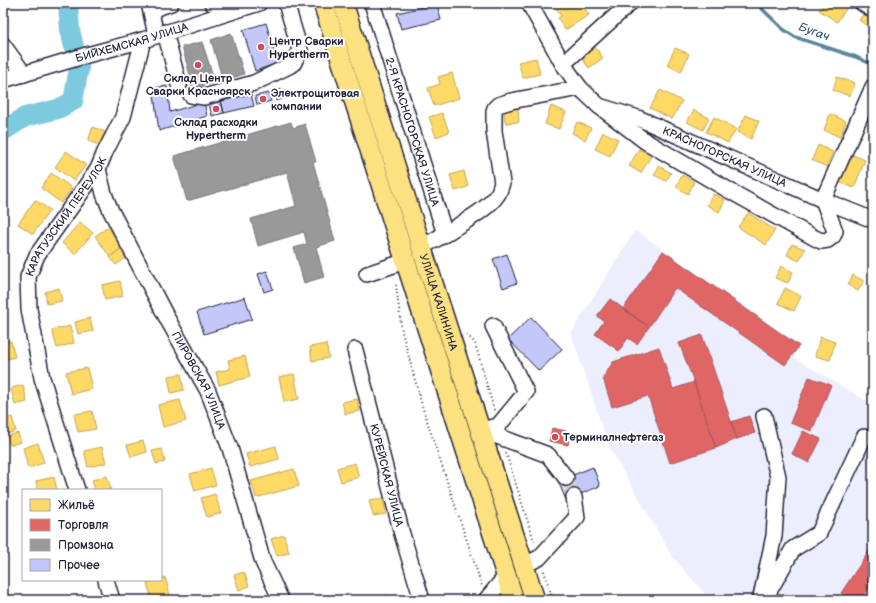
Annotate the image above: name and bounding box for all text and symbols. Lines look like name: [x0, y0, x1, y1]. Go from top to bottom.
street label: БИЙХЕМСКАЯ УЛИЦА: [74, 20, 190, 65]
water label: Бугач: [796, 20, 832, 44]
place label: Центр Сварки Hypertherm: [269, 35, 343, 61]
marker: Центр Сварки Hypertherm: [256, 42, 266, 52]
street label: 2-Я КРАСНОГОРСКАЯ УЛИЦА: [383, 56, 442, 208]
marker: Склад Центр Сварки Красноярск: [193, 60, 203, 70]
place label: Склад Центр Сварки Красноярск: [146, 72, 250, 98]
place label: Электрощитовая компании: [271, 87, 359, 113]
marker: Электрощитовая компании: [258, 94, 268, 104]
marker: Склад расходки Hypertherm: [211, 104, 221, 114]
place label: Склад расходки Hypertherm: [174, 116, 258, 142]
street label: КРАСНОГОРСКАЯ УЛИЦА: [661, 123, 789, 190]
street label: КАРАТУЗСКИЙ ПЕРЕУЛОК: [23, 154, 109, 278]
street label: УЛИЦА КАЛИНИНА: [417, 252, 461, 352]
street label: ПИРОВСКАЯ УЛИЦА: [169, 329, 229, 431]
street label: КУРЕЙСКАЯ УЛИЦА: [368, 422, 406, 528]
place label: Терминалнефтегаз: [563, 431, 663, 444]
marker: Терминалнефтегаз: [550, 432, 560, 442]
legend: [22, 489, 162, 581]
text: Жильё: [58, 498, 95, 513]
text: Торговля: [58, 518, 109, 533]
text: Промзона: [58, 538, 114, 553]
text: Прочее: [58, 558, 100, 573]

